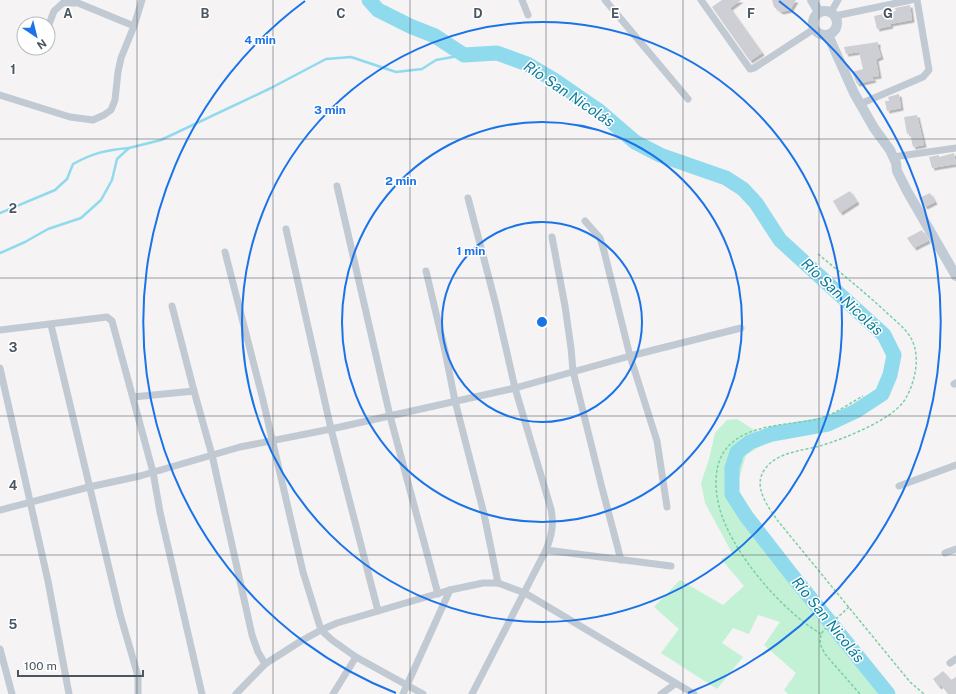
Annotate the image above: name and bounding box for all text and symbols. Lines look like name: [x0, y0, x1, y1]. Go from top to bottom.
text: A: [63, 6, 73, 21]
text: B: [201, 6, 210, 21]
text: C: [336, 6, 346, 21]
text: D: [473, 6, 483, 21]
text: E: [611, 6, 619, 21]
text: F: [747, 6, 755, 21]
text: G: [883, 6, 893, 21]
north arrow: [16, 16, 56, 56]
text: 4 min: [244, 33, 276, 47]
text: N: [35, 37, 49, 52]
water label: Río San Nicolás: [521, 57, 618, 130]
text: 1: [10, 62, 16, 77]
text: 3 min: [314, 103, 346, 117]
text: 2 min: [385, 174, 417, 188]
text: 2: [9, 201, 17, 216]
text: 1 min: [457, 244, 485, 258]
water label: Río San Nicolás: [798, 255, 887, 339]
centre of rings: [535, 315, 549, 329]
text: 3: [9, 340, 18, 355]
text: 4: [9, 478, 18, 493]
water label: Río San Nicolás: [789, 573, 868, 666]
text: 5: [9, 617, 18, 632]
scale bar: [18, 652, 143, 678]
text: 100 m: [24, 659, 57, 673]

